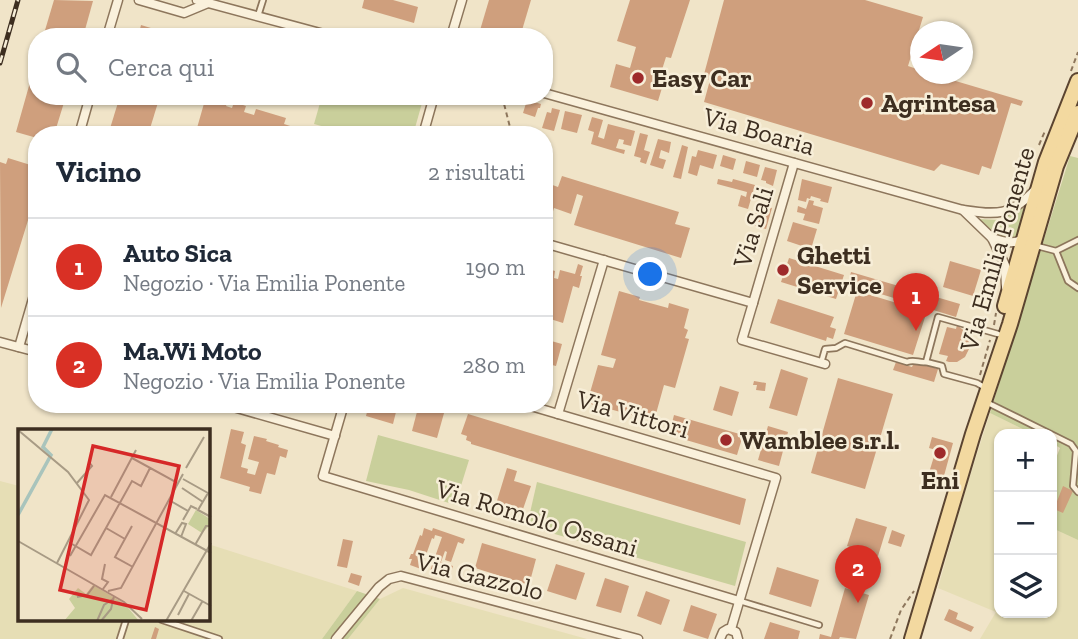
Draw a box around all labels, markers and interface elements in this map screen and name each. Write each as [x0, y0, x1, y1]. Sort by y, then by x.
north arrow [910, 21, 973, 84]
search box [28, 28, 553, 105]
icon: search [52, 48, 90, 86]
text: Cerca qui [108, 51, 214, 83]
place label: Easy Car [652, 62, 752, 94]
marker: Easy Car [630, 70, 646, 86]
place label: Agrintesa [881, 87, 996, 119]
marker: Agrintesa [859, 95, 875, 111]
street label: Via Boaria [699, 100, 819, 162]
street label: Via Emilia Ponente [952, 143, 1042, 356]
text: Vicino [56, 154, 141, 190]
text: 2 risultati [428, 158, 525, 186]
street label: Via Sali [725, 183, 780, 272]
text: Auto Sica [123, 237, 232, 269]
place label: Ghetti Service [797, 239, 882, 301]
text: 1 [74, 253, 84, 281]
text: 190 m [466, 253, 525, 281]
your location [633, 257, 667, 291]
marker: Ghetti Service [775, 262, 791, 278]
text: Negozio · Via Emilia Ponente [123, 269, 405, 297]
pin: 1 [893, 273, 939, 331]
text: Ma.Wi Moto [123, 335, 262, 367]
text: 2 [73, 351, 85, 379]
text: 280 m [462, 351, 525, 379]
text: Negozio · Via Emilia Ponente [123, 367, 405, 395]
street label: Via Vittori [572, 382, 693, 445]
place label: Wamblee s.r.l. [740, 424, 900, 456]
inset map [18, 429, 210, 622]
map controls [994, 429, 1057, 618]
button: + [994, 429, 1057, 492]
marker: Wamblee s.r.l. [718, 432, 734, 448]
marker: Eni [932, 445, 948, 461]
place label: Eni [921, 464, 960, 496]
street label: Via Romolo Ossani [431, 472, 642, 564]
button: − [994, 492, 1057, 555]
street label: Via Gazzolo [412, 544, 547, 607]
pin: 2 [835, 545, 881, 603]
button: layers [994, 555, 1057, 618]

